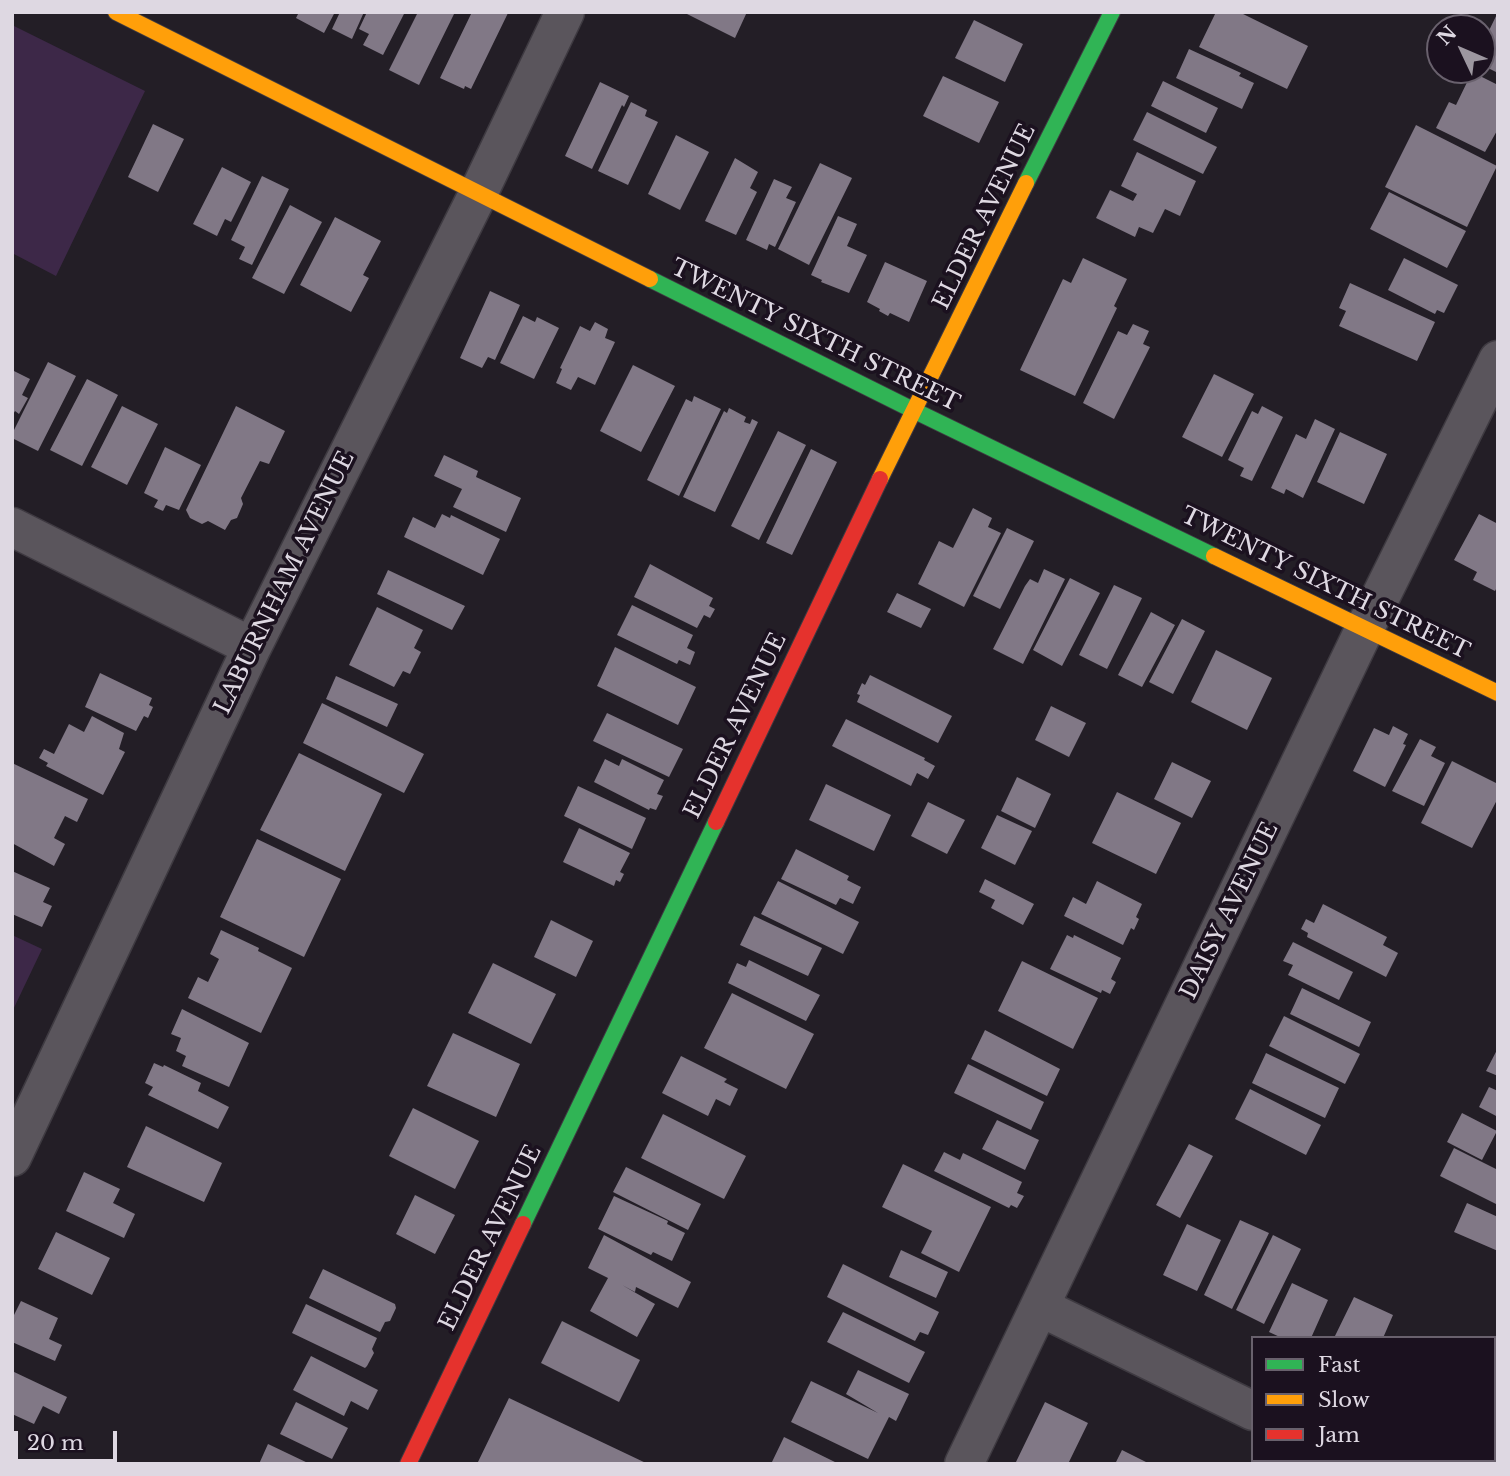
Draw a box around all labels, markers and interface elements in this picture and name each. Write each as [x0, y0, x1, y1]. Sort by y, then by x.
north arrow [1426, 14, 1496, 84]
text: N [1432, 21, 1461, 50]
street label: ELDER AVENUE [928, 120, 1042, 314]
street label: TWENTY SIXTH STREET [666, 254, 964, 418]
street label: LABURNHAM AVENUE [209, 447, 361, 719]
street label: TWENTY SIXTH STREET [1176, 502, 1474, 666]
street label: ELDER AVENUE [679, 629, 793, 823]
street label: DAISY AVENUE [1175, 818, 1285, 1004]
street label: ELDER AVENUE [434, 1141, 548, 1335]
legend [1251, 1336, 1496, 1462]
text: Fast [1318, 1352, 1360, 1378]
text: Slow [1318, 1387, 1370, 1413]
scale bar [18, 1416, 121, 1460]
text: Jam [1318, 1422, 1360, 1448]
text: 20 m [27, 1430, 84, 1456]

